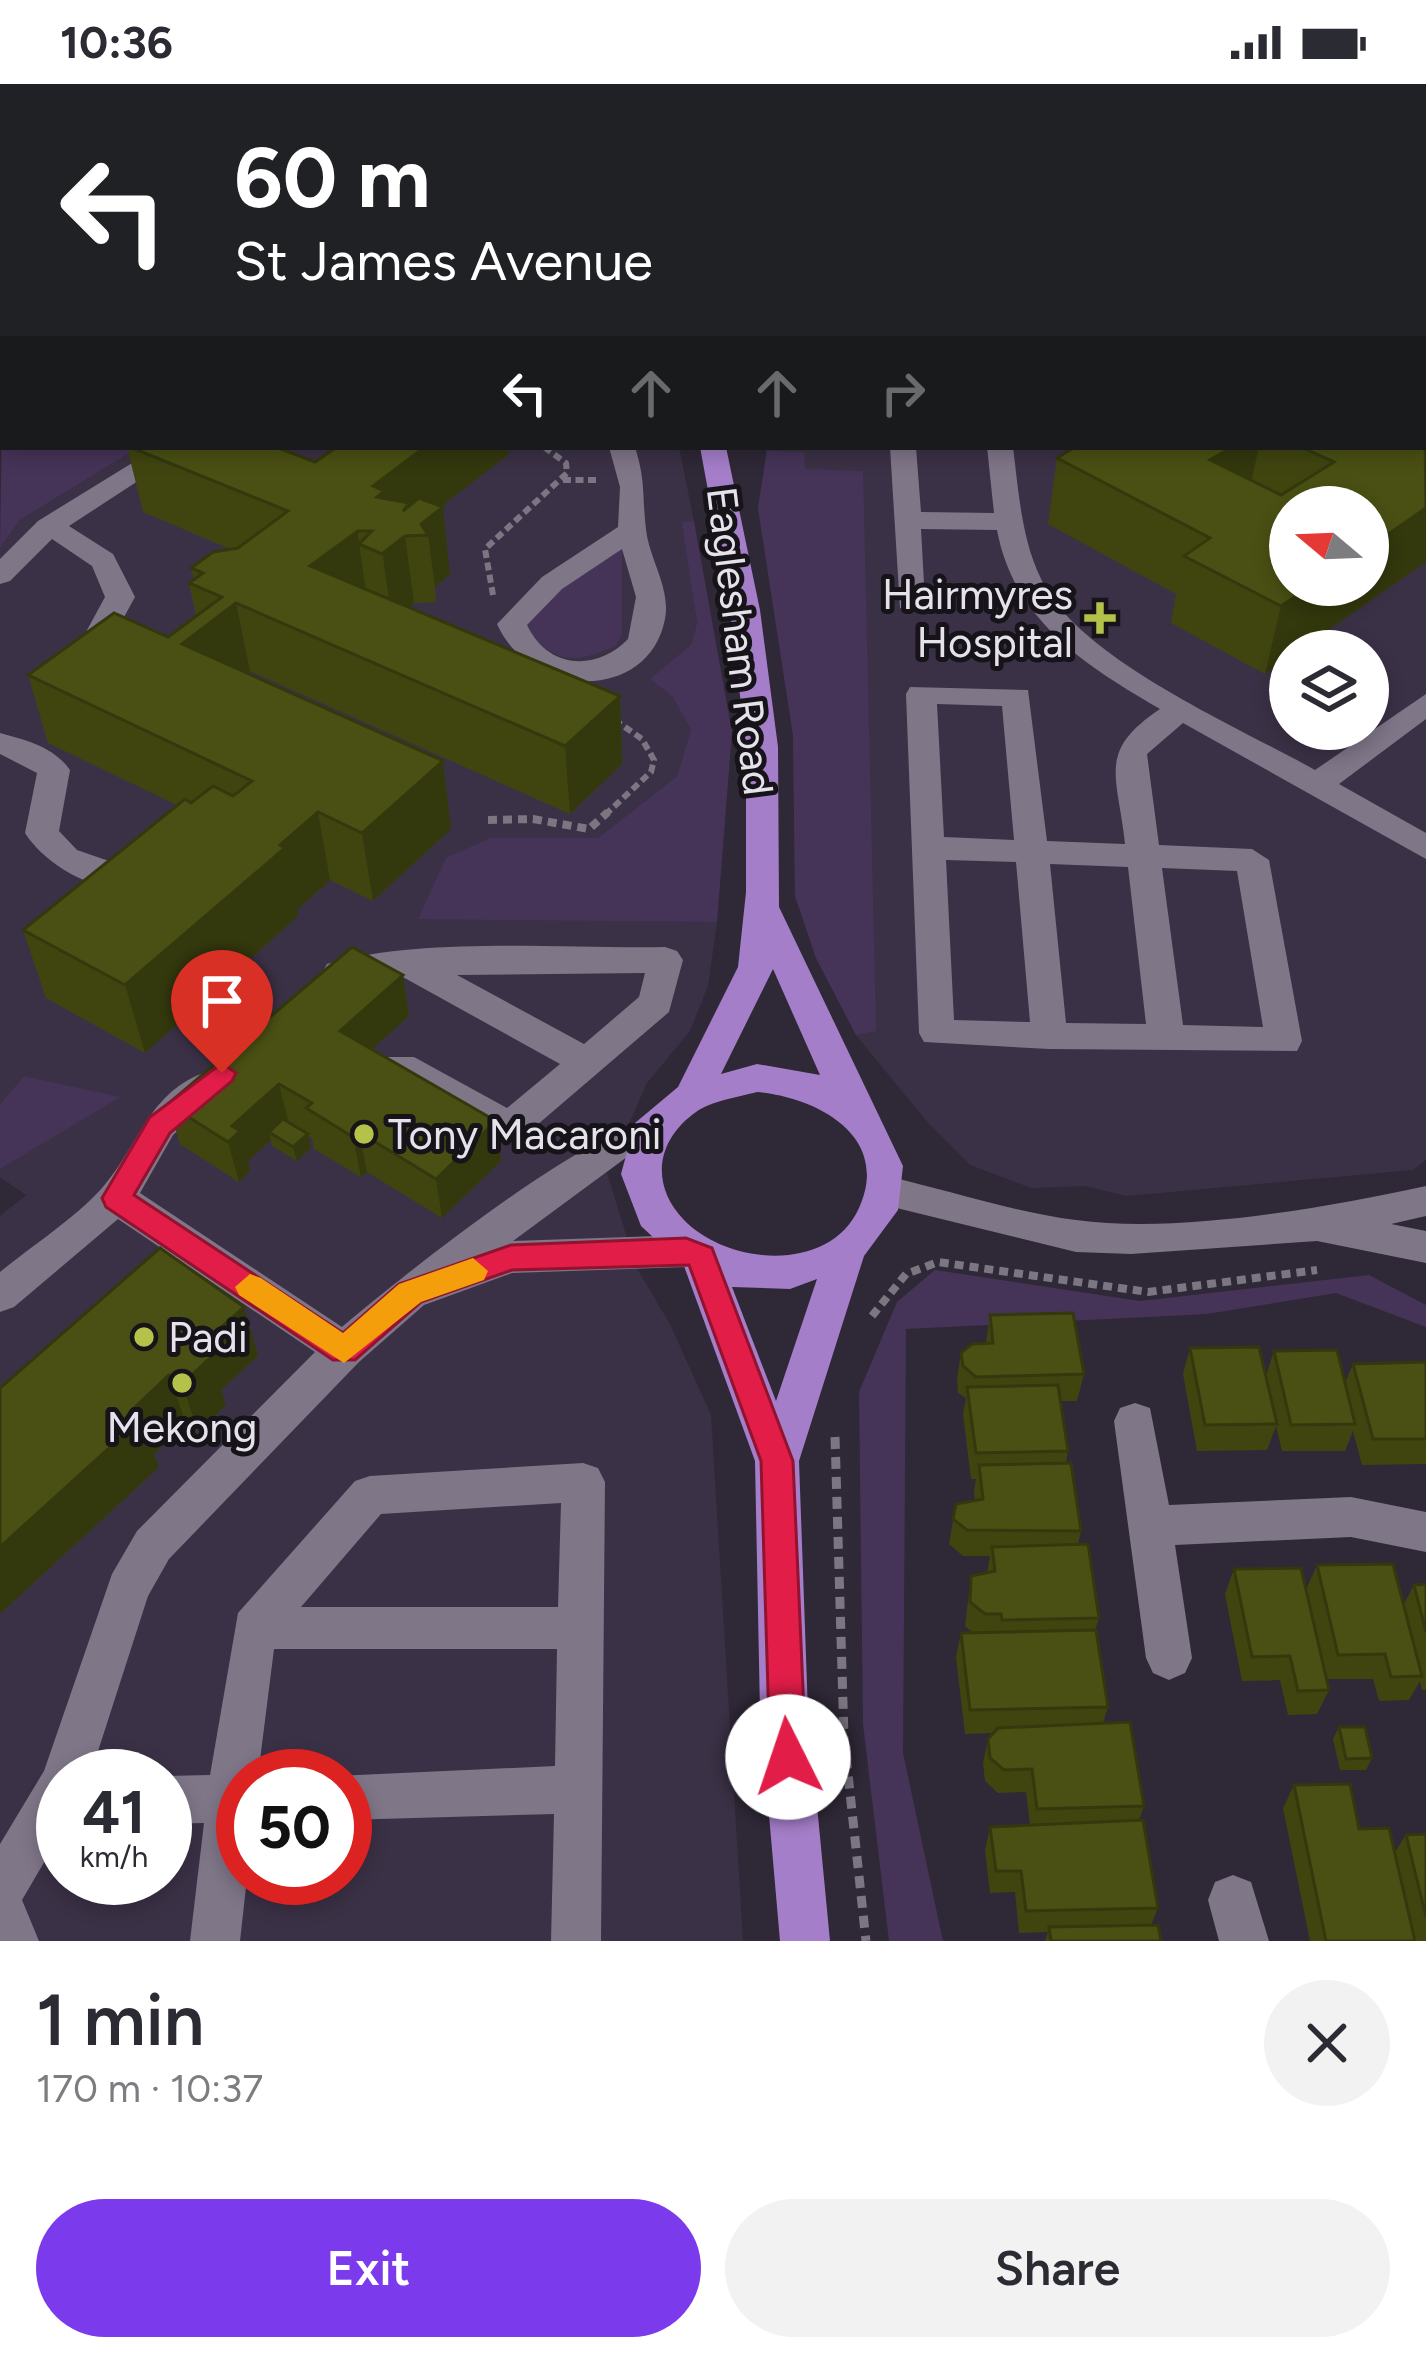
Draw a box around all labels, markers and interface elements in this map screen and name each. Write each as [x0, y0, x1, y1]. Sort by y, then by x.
text: 10:36 [60, 15, 173, 69]
text: 60 m [234, 127, 430, 228]
icon: left [36, 132, 192, 288]
text: St James Avenue [234, 229, 653, 294]
icon: left [492, 360, 558, 426]
icon: ahead [618, 360, 684, 426]
icon: ahead [744, 360, 810, 426]
icon: right [870, 360, 936, 426]
street label: Eaglesham Road [696, 484, 784, 798]
north arrow [1269, 486, 1389, 606]
map controls [1269, 486, 1389, 750]
place label: Hairmyres Hospital [882, 569, 1073, 668]
marker: Hairmyres Hospital [1084, 602, 1116, 634]
button: layers [1269, 630, 1389, 750]
pin [171, 950, 273, 1073]
icon: arrive [189, 968, 255, 1034]
place label: Tony Macaroni [388, 1109, 661, 1160]
marker: Tony Macaroni [351, 1121, 377, 1147]
place label: Padi [168, 1312, 248, 1363]
marker: Padi [131, 1324, 157, 1350]
marker: Mekong [169, 1370, 195, 1396]
place label: Mekong [107, 1402, 257, 1453]
position arrow [725, 1694, 851, 1820]
speed limit sign: 50 [216, 1749, 372, 1905]
text: 41 [82, 1776, 146, 1848]
text: km/h [80, 1838, 148, 1875]
text: 1 min [36, 1977, 204, 2063]
button: close [1264, 1980, 1390, 2106]
text: 170 m · 10:37 [36, 2065, 263, 2112]
button: Exit [36, 2199, 701, 2337]
button: Share [725, 2199, 1390, 2337]

